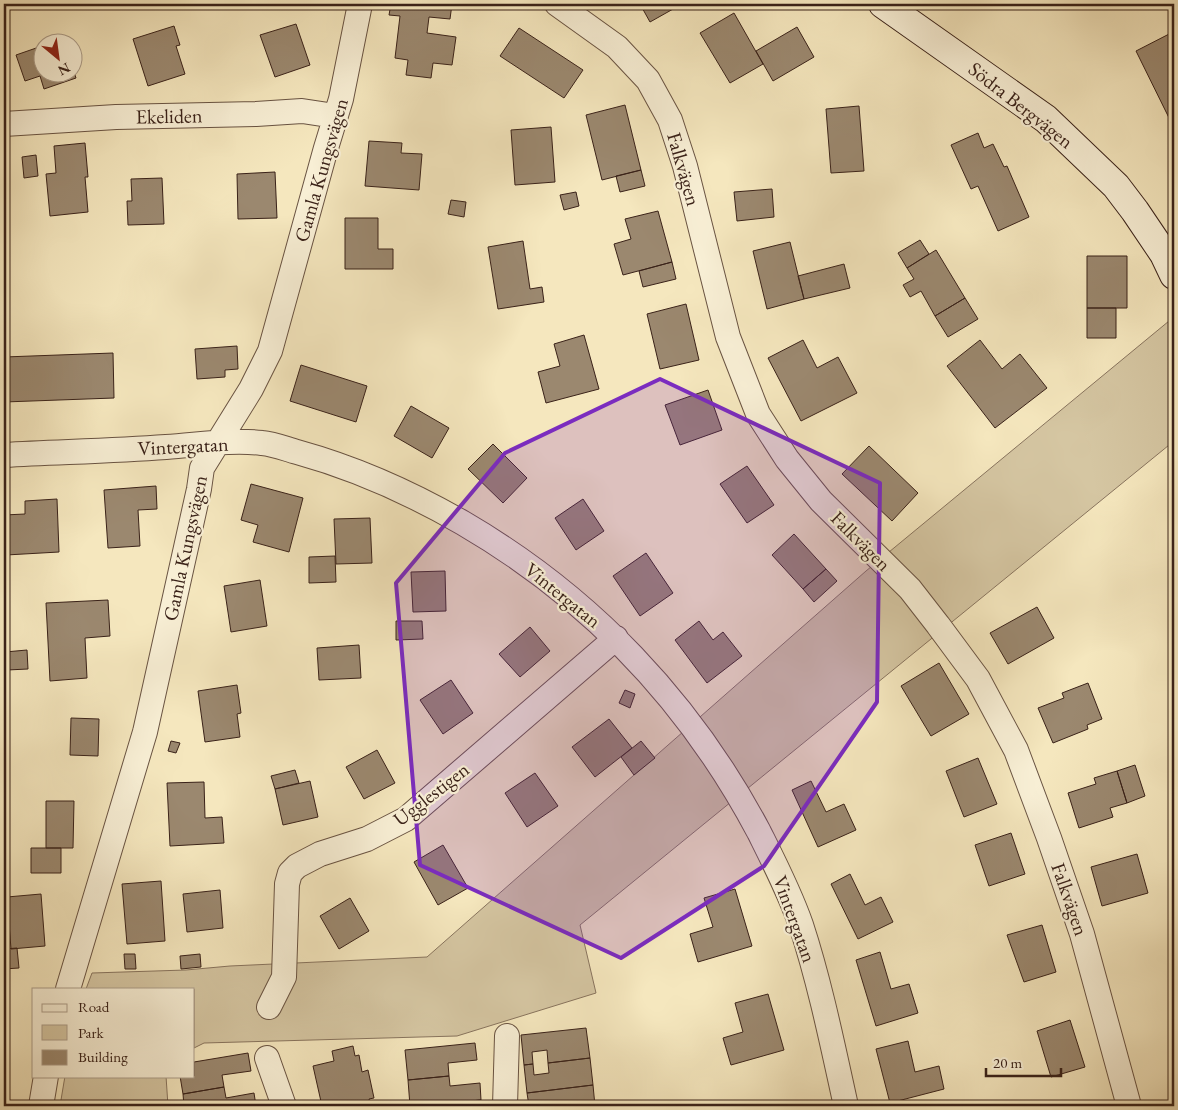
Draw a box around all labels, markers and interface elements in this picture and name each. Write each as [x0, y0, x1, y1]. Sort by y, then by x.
north arrow [32, 32, 82, 82]
street label: Södra Bergvägen [963, 56, 1079, 154]
text: N [54, 59, 74, 80]
street label: Gamla Kungsvägen [288, 95, 354, 245]
street label: Ekeliden [135, 102, 203, 130]
street label: Falkvägen [661, 129, 707, 209]
street label: Vintergatan [137, 431, 229, 461]
street label: Gamla Kungsvägen [157, 472, 213, 623]
street label: Falkvägen [825, 505, 897, 577]
street label: Vintergatan [520, 556, 607, 634]
street label: Ugglestigen [388, 756, 475, 832]
street label: Falkvägen [1045, 859, 1095, 939]
street label: Vintergatan [767, 872, 823, 967]
legend [32, 988, 195, 1078]
text: Road [78, 997, 110, 1016]
text: Park [78, 1023, 105, 1042]
scale bar [986, 1045, 1060, 1077]
text: Building [78, 1047, 128, 1066]
text: 20 m [993, 1053, 1022, 1072]

